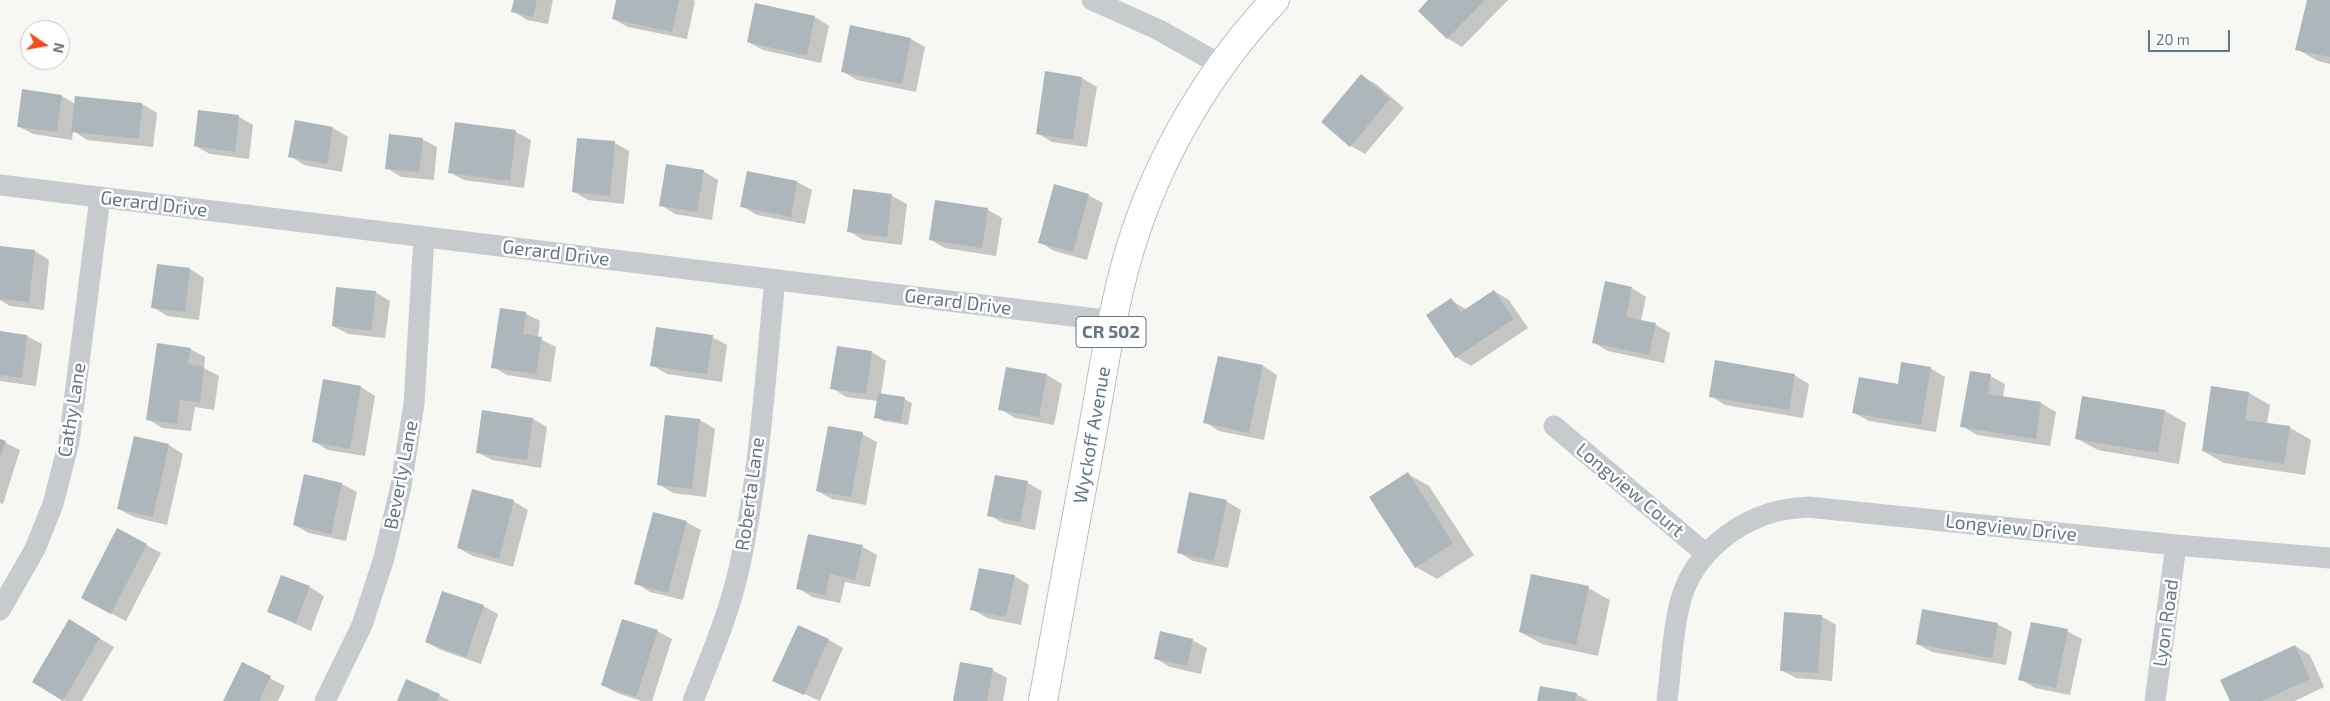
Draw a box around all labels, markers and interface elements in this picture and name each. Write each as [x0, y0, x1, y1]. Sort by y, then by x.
north arrow [20, 20, 70, 70]
scale bar [2150, 20, 2232, 52]
text: 20 m [2156, 30, 2190, 48]
text: N [50, 41, 69, 55]
street label: Gerard Drive [99, 186, 209, 222]
street label: Gerard Drive [501, 235, 611, 271]
street label: Gerard Drive [903, 284, 1013, 320]
road number: CR 502 [1076, 316, 1146, 348]
street label: Cathy Lane [53, 361, 91, 459]
street label: Wyckoff Avenue [1069, 365, 1115, 505]
street label: Beverly Lane [379, 419, 423, 531]
street label: Roberta Lane [731, 436, 769, 552]
street label: Longview Court [1571, 438, 1689, 542]
street label: Longview Drive [1944, 510, 2078, 546]
street label: Lyon Road [2149, 578, 2183, 668]

